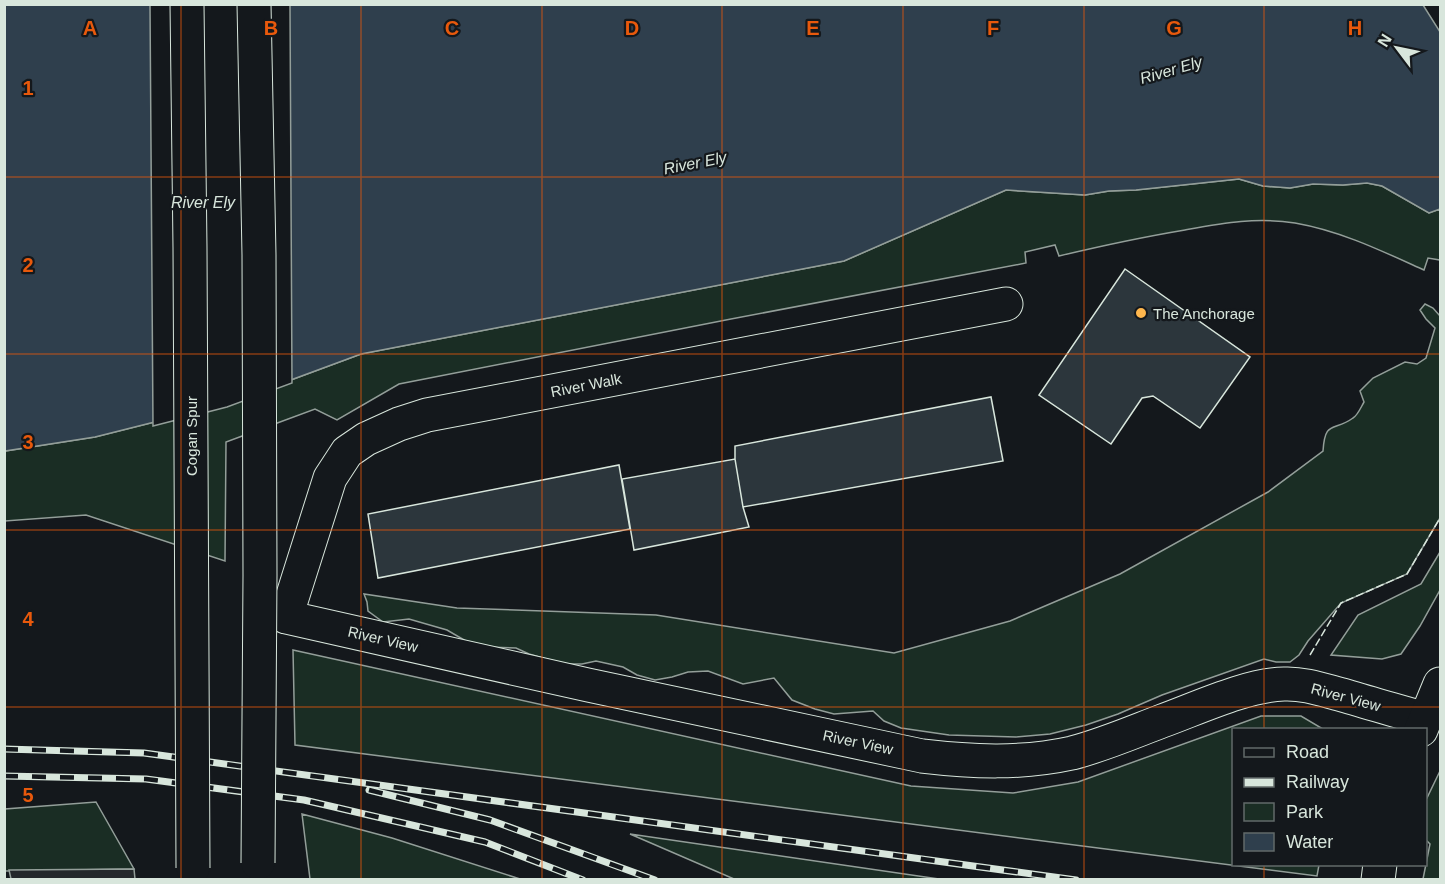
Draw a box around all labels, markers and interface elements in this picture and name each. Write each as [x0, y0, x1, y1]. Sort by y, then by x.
text: A [83, 17, 97, 39]
text: B [264, 17, 278, 39]
text: C [445, 17, 459, 39]
text: D [625, 17, 639, 39]
text: E [806, 17, 820, 39]
text: F [987, 17, 999, 39]
text: G [1166, 17, 1182, 39]
text: H [1348, 17, 1362, 39]
north arrow [1367, 18, 1427, 78]
text: N [1374, 31, 1395, 50]
water label: River Ely [1138, 53, 1205, 87]
text: 1 [22, 77, 34, 99]
water label: River Ely [662, 148, 729, 177]
water label: River Ely [171, 194, 236, 211]
text: 2 [22, 254, 34, 276]
place label: The Anchorage [1153, 305, 1255, 322]
marker: The Anchorage [1134, 306, 1148, 320]
street label: River Walk [549, 370, 623, 400]
street label: Cogan Spur [183, 396, 200, 476]
text: 3 [22, 431, 34, 453]
text: 4 [22, 608, 34, 630]
street label: River View [346, 623, 420, 655]
street label: River View [1309, 680, 1383, 714]
street label: River View [821, 726, 895, 758]
legend [1232, 728, 1427, 866]
text: Road [1286, 742, 1329, 762]
text: Railway [1286, 772, 1349, 792]
text: 5 [22, 784, 34, 806]
text: Park [1286, 802, 1324, 822]
text: Water [1286, 832, 1333, 852]

